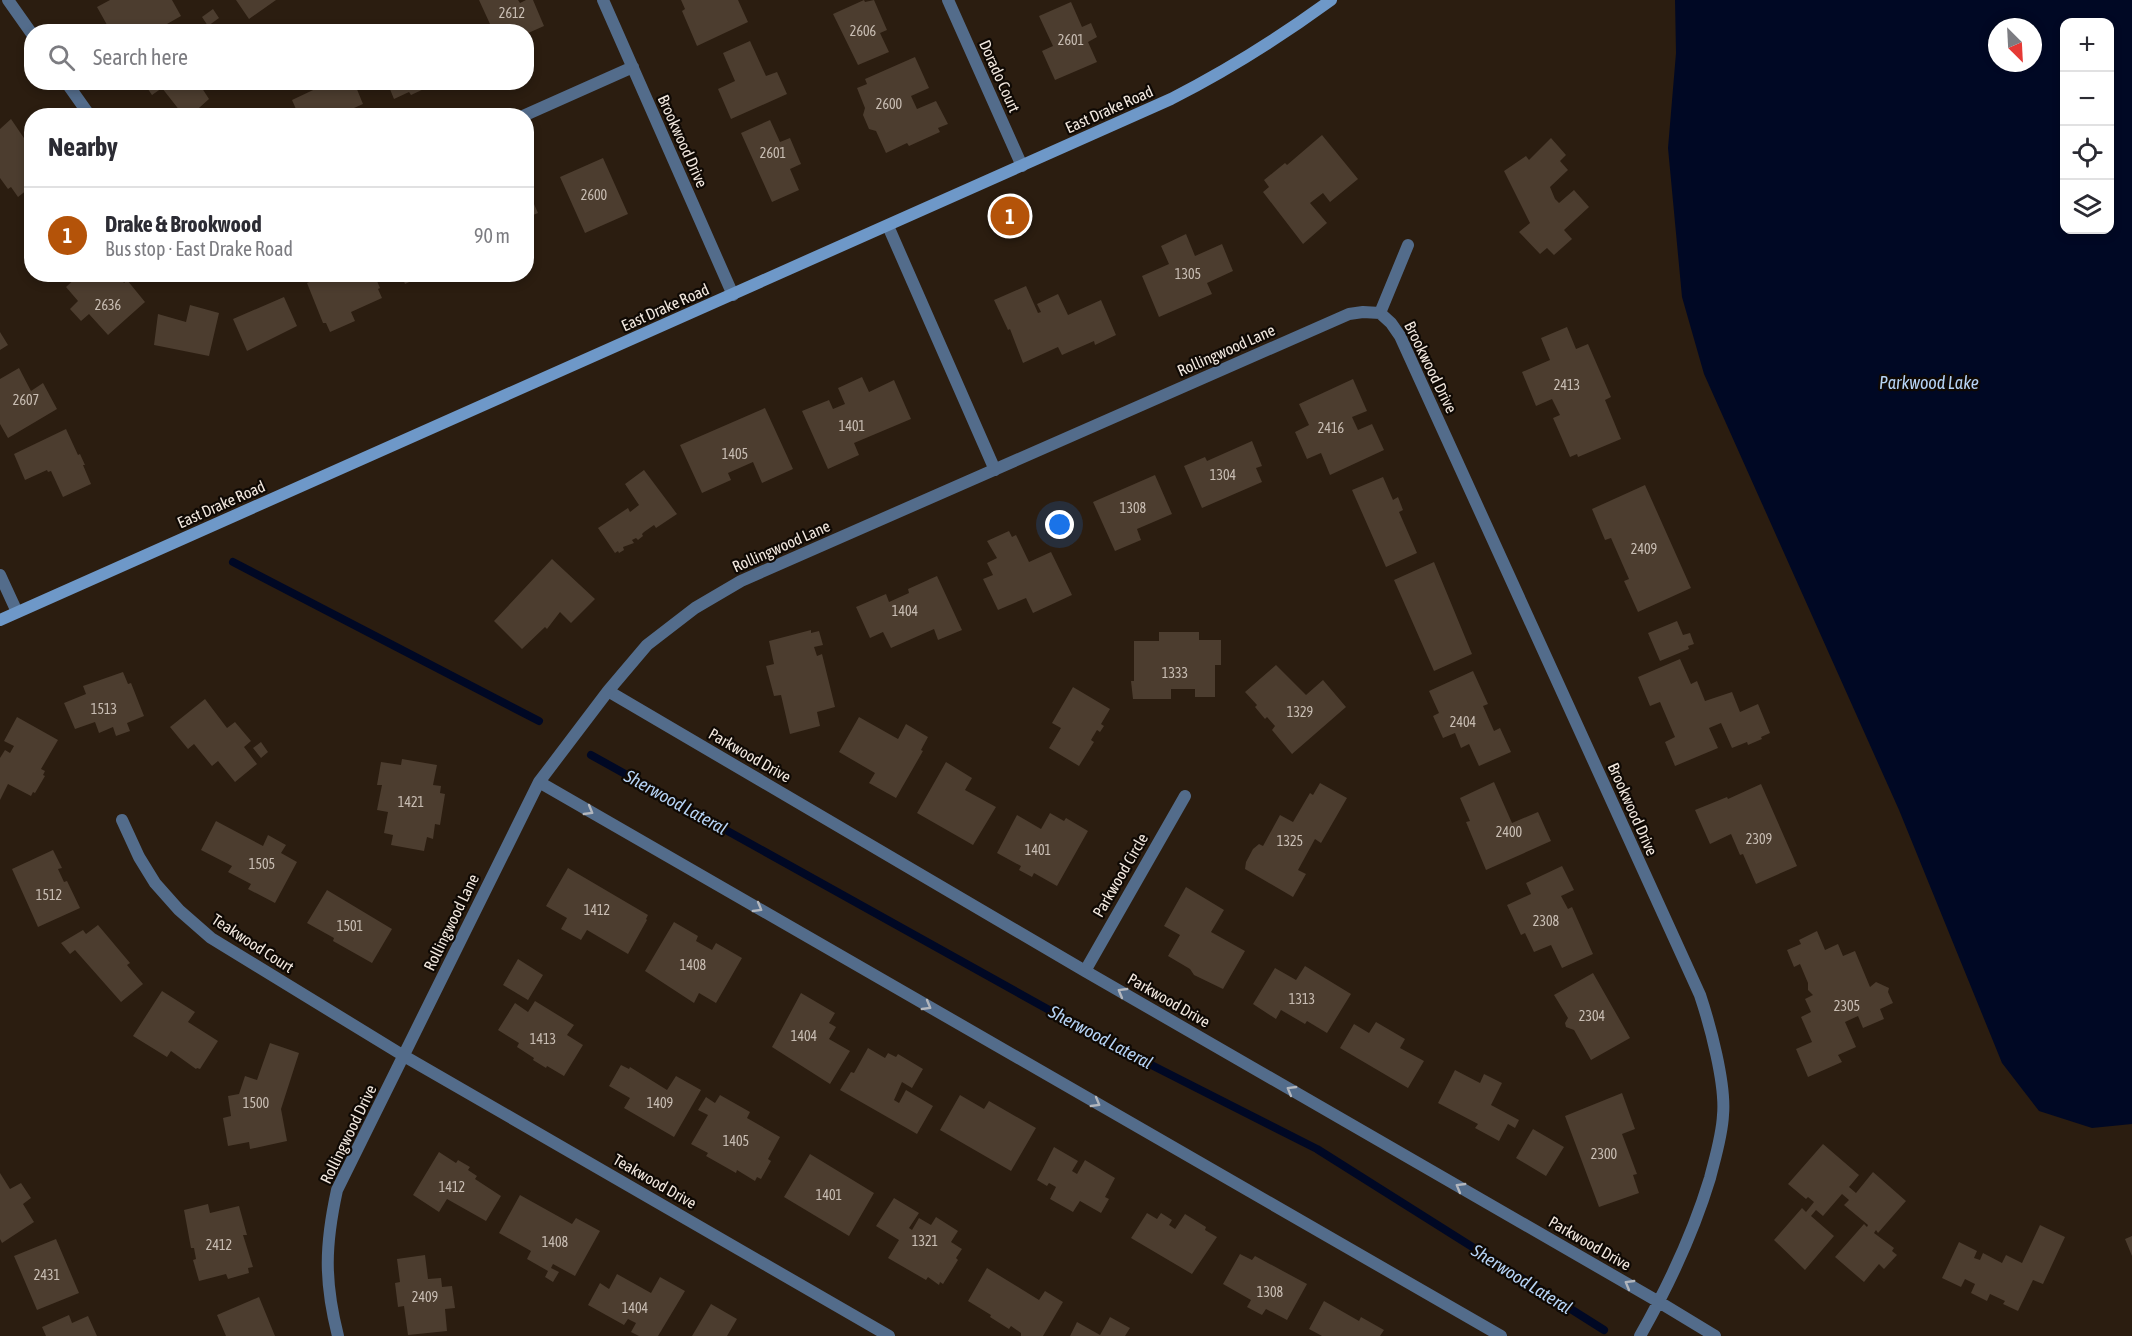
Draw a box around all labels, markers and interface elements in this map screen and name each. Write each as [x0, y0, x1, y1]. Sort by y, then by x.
house number: 2612 [499, 5, 525, 21]
north arrow [1988, 18, 2042, 72]
map controls [2060, 18, 2114, 234]
button: + [2060, 18, 2114, 72]
house number: 2606 [850, 23, 877, 39]
search box [24, 24, 534, 90]
house number: 2601 [1058, 32, 1084, 48]
street label: Dorado Court [976, 37, 1024, 115]
icon: search [45, 41, 78, 74]
text: Search here [93, 44, 188, 70]
button: − [2060, 72, 2114, 126]
street label: East Drake Road [1062, 82, 1156, 136]
street label: Brookwood Drive [655, 92, 711, 190]
house number: 2600 [876, 96, 903, 112]
button: locate [2060, 126, 2114, 180]
text: Nearby [48, 132, 118, 162]
house number: 2601 [760, 145, 786, 161]
button: layers [2060, 180, 2114, 234]
house number: 2600 [581, 187, 608, 203]
pin: 1 [990, 194, 1030, 238]
text: Drake & Brookwood [105, 211, 262, 237]
text: 1 [63, 224, 72, 247]
text: 90 m [474, 224, 510, 247]
text: Bus stop · East Drake Road [105, 237, 293, 260]
house number: 1305 [1175, 266, 1201, 282]
street label: East Drake Road [618, 280, 712, 334]
house number: 2636 [95, 297, 122, 313]
street label: Brookwood Drive [1401, 318, 1461, 416]
street label: Rollingwood Lane [1174, 320, 1278, 381]
water label: Parkwood Lake [1879, 372, 1979, 393]
house number: 2413 [1554, 377, 1580, 393]
house number: 2607 [13, 392, 39, 408]
house number: 1401 [839, 418, 865, 434]
house number: 2416 [1318, 420, 1345, 436]
house number: 1405 [722, 446, 748, 462]
house number: 1304 [1210, 467, 1237, 483]
street label: East Drake Road [174, 477, 268, 531]
house number: 1308 [1120, 500, 1147, 516]
your location [1045, 510, 1074, 539]
street label: Rollingwood Lane [729, 516, 833, 577]
house number: 2409 [1631, 541, 1657, 557]
house number: 1404 [892, 603, 919, 619]
house number: 1333 [1162, 665, 1188, 681]
house number: 1513 [91, 701, 117, 717]
house number: 1329 [1287, 704, 1313, 720]
house number: 2404 [1450, 714, 1477, 730]
street label: Parkwood Drive [706, 724, 794, 786]
street label: Brookwood Drive [1605, 760, 1661, 858]
water label: Sherwood Lateral [620, 765, 731, 839]
house number: 1421 [398, 794, 424, 810]
one-way arrow [583, 804, 593, 815]
house number: 2400 [1496, 824, 1523, 840]
street label: Parkwood Circle [1089, 830, 1151, 920]
house number: 2309 [1746, 831, 1772, 847]
house number: 1325 [1277, 833, 1303, 849]
house number: 1401 [1025, 842, 1051, 858]
house number: 1505 [249, 856, 275, 872]
street label: Rollingwood Lane [420, 871, 483, 974]
house number: 1512 [36, 887, 62, 903]
one-way arrow [752, 901, 762, 913]
house number: 1412 [584, 902, 610, 918]
street label: Teakwood Court [209, 910, 297, 976]
house number: 2308 [1533, 913, 1560, 929]
house number: 1501 [337, 918, 363, 934]
house number: 1408 [680, 957, 707, 973]
street label: Parkwood Drive [1125, 969, 1213, 1031]
one-way arrow [1118, 988, 1128, 1000]
house number: 1313 [1289, 991, 1315, 1007]
one-way arrow [921, 998, 931, 1010]
house number: 2305 [1834, 998, 1860, 1014]
water label: Sherwood Lateral [1045, 1000, 1157, 1073]
house number: 2304 [1579, 1008, 1606, 1024]
house number: 1404 [791, 1028, 818, 1044]
house number: 1413 [530, 1031, 556, 1047]
street label: Rollingwood Drive [316, 1082, 381, 1187]
one-way arrow [1287, 1085, 1297, 1097]
house number: 1500 [243, 1095, 270, 1111]
house number: 1409 [647, 1095, 673, 1111]
one-way arrow [1090, 1096, 1100, 1107]
house number: 1405 [723, 1133, 749, 1149]
house number: 2300 [1591, 1146, 1618, 1162]
street label: Teakwood Drive [610, 1150, 700, 1212]
house number: 1412 [439, 1179, 465, 1195]
one-way arrow [1456, 1183, 1466, 1194]
house number: 1401 [816, 1187, 842, 1203]
street label: Parkwood Drive [1546, 1212, 1634, 1274]
house number: 1321 [912, 1233, 938, 1249]
house number: 1408 [542, 1234, 569, 1250]
house number: 2412 [206, 1237, 232, 1253]
water label: Sherwood Lateral [1467, 1239, 1576, 1318]
house number: 2431 [34, 1267, 60, 1283]
one-way arrow [1625, 1280, 1635, 1291]
house number: 1308 [1257, 1284, 1284, 1300]
house number: 2409 [412, 1289, 438, 1305]
house number: 1404 [622, 1300, 649, 1316]

